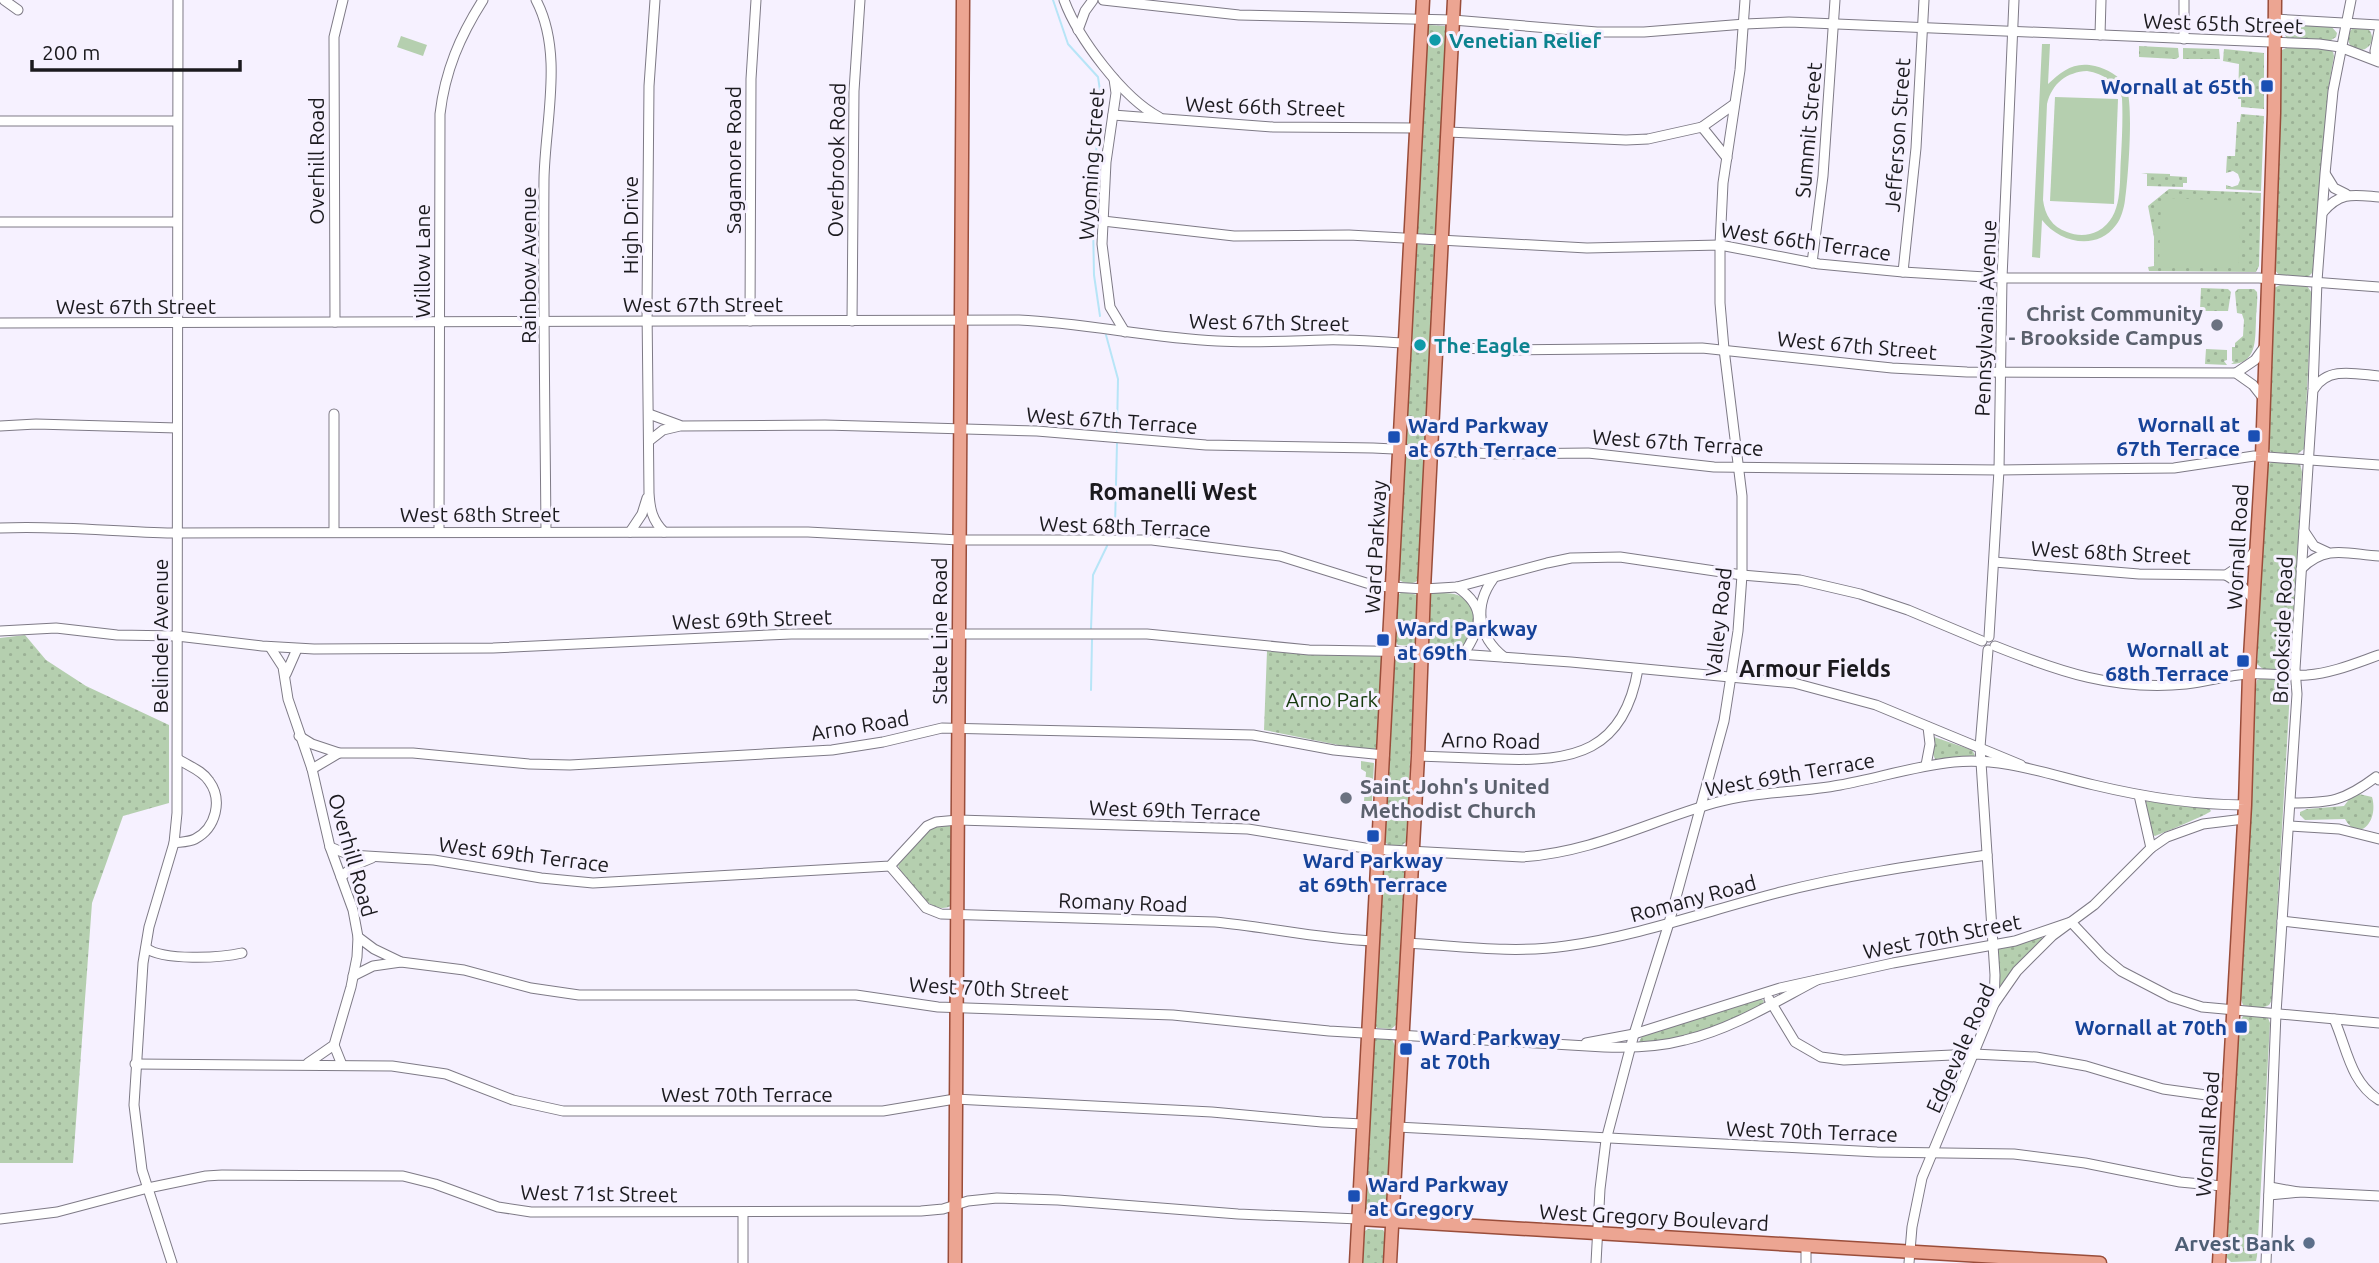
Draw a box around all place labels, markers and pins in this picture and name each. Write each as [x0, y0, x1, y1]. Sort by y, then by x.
place label: Venetian Relief [1449, 28, 1601, 52]
marker: Venetian Relief [1427, 32, 1443, 48]
place label: Wornall at 65th [2101, 74, 2253, 98]
marker: Wornall at 65th [2259, 78, 2275, 94]
place label: Christ Community - Brookside Campus [2008, 301, 2203, 349]
marker: Christ Community - Brookside Campus [2209, 317, 2225, 333]
place label: The Eagle [1434, 333, 1531, 357]
marker: The Eagle [1412, 337, 1428, 353]
place label: Wornall at 67th Terrace [2116, 412, 2240, 460]
place label: Ward Parkway at 67th Terrace [1408, 413, 1557, 461]
marker: Wornall at 67th Terrace [2246, 428, 2262, 444]
marker: Ward Parkway at 67th Terrace [1386, 429, 1402, 445]
place label: Ward Parkway at 69th [1397, 616, 1537, 664]
marker: Ward Parkway at 69th [1375, 632, 1391, 648]
place label: Wornall at 68th Terrace [2105, 637, 2229, 685]
marker: Wornall at 68th Terrace [2235, 653, 2251, 669]
place label: Saint John's United Methodist Church [1360, 774, 1550, 822]
marker: Saint John's United Methodist Church [1338, 790, 1354, 806]
marker: Ward Parkway at 69th Terrace [1365, 828, 1381, 844]
place label: Ward Parkway at 69th Terrace [1298, 848, 1448, 896]
place label: Wornall at 70th [2075, 1015, 2227, 1039]
marker: Wornall at 70th [2233, 1019, 2249, 1035]
place label: Ward Parkway at 70th [1420, 1025, 1560, 1073]
marker: Ward Parkway at 70th [1398, 1041, 1414, 1057]
place label: Ward Parkway at Gregory [1368, 1172, 1508, 1220]
marker: Ward Parkway at Gregory [1346, 1188, 1362, 1204]
place label: Arvest Bank [2175, 1231, 2295, 1255]
marker: Arvest Bank [2301, 1235, 2317, 1251]

